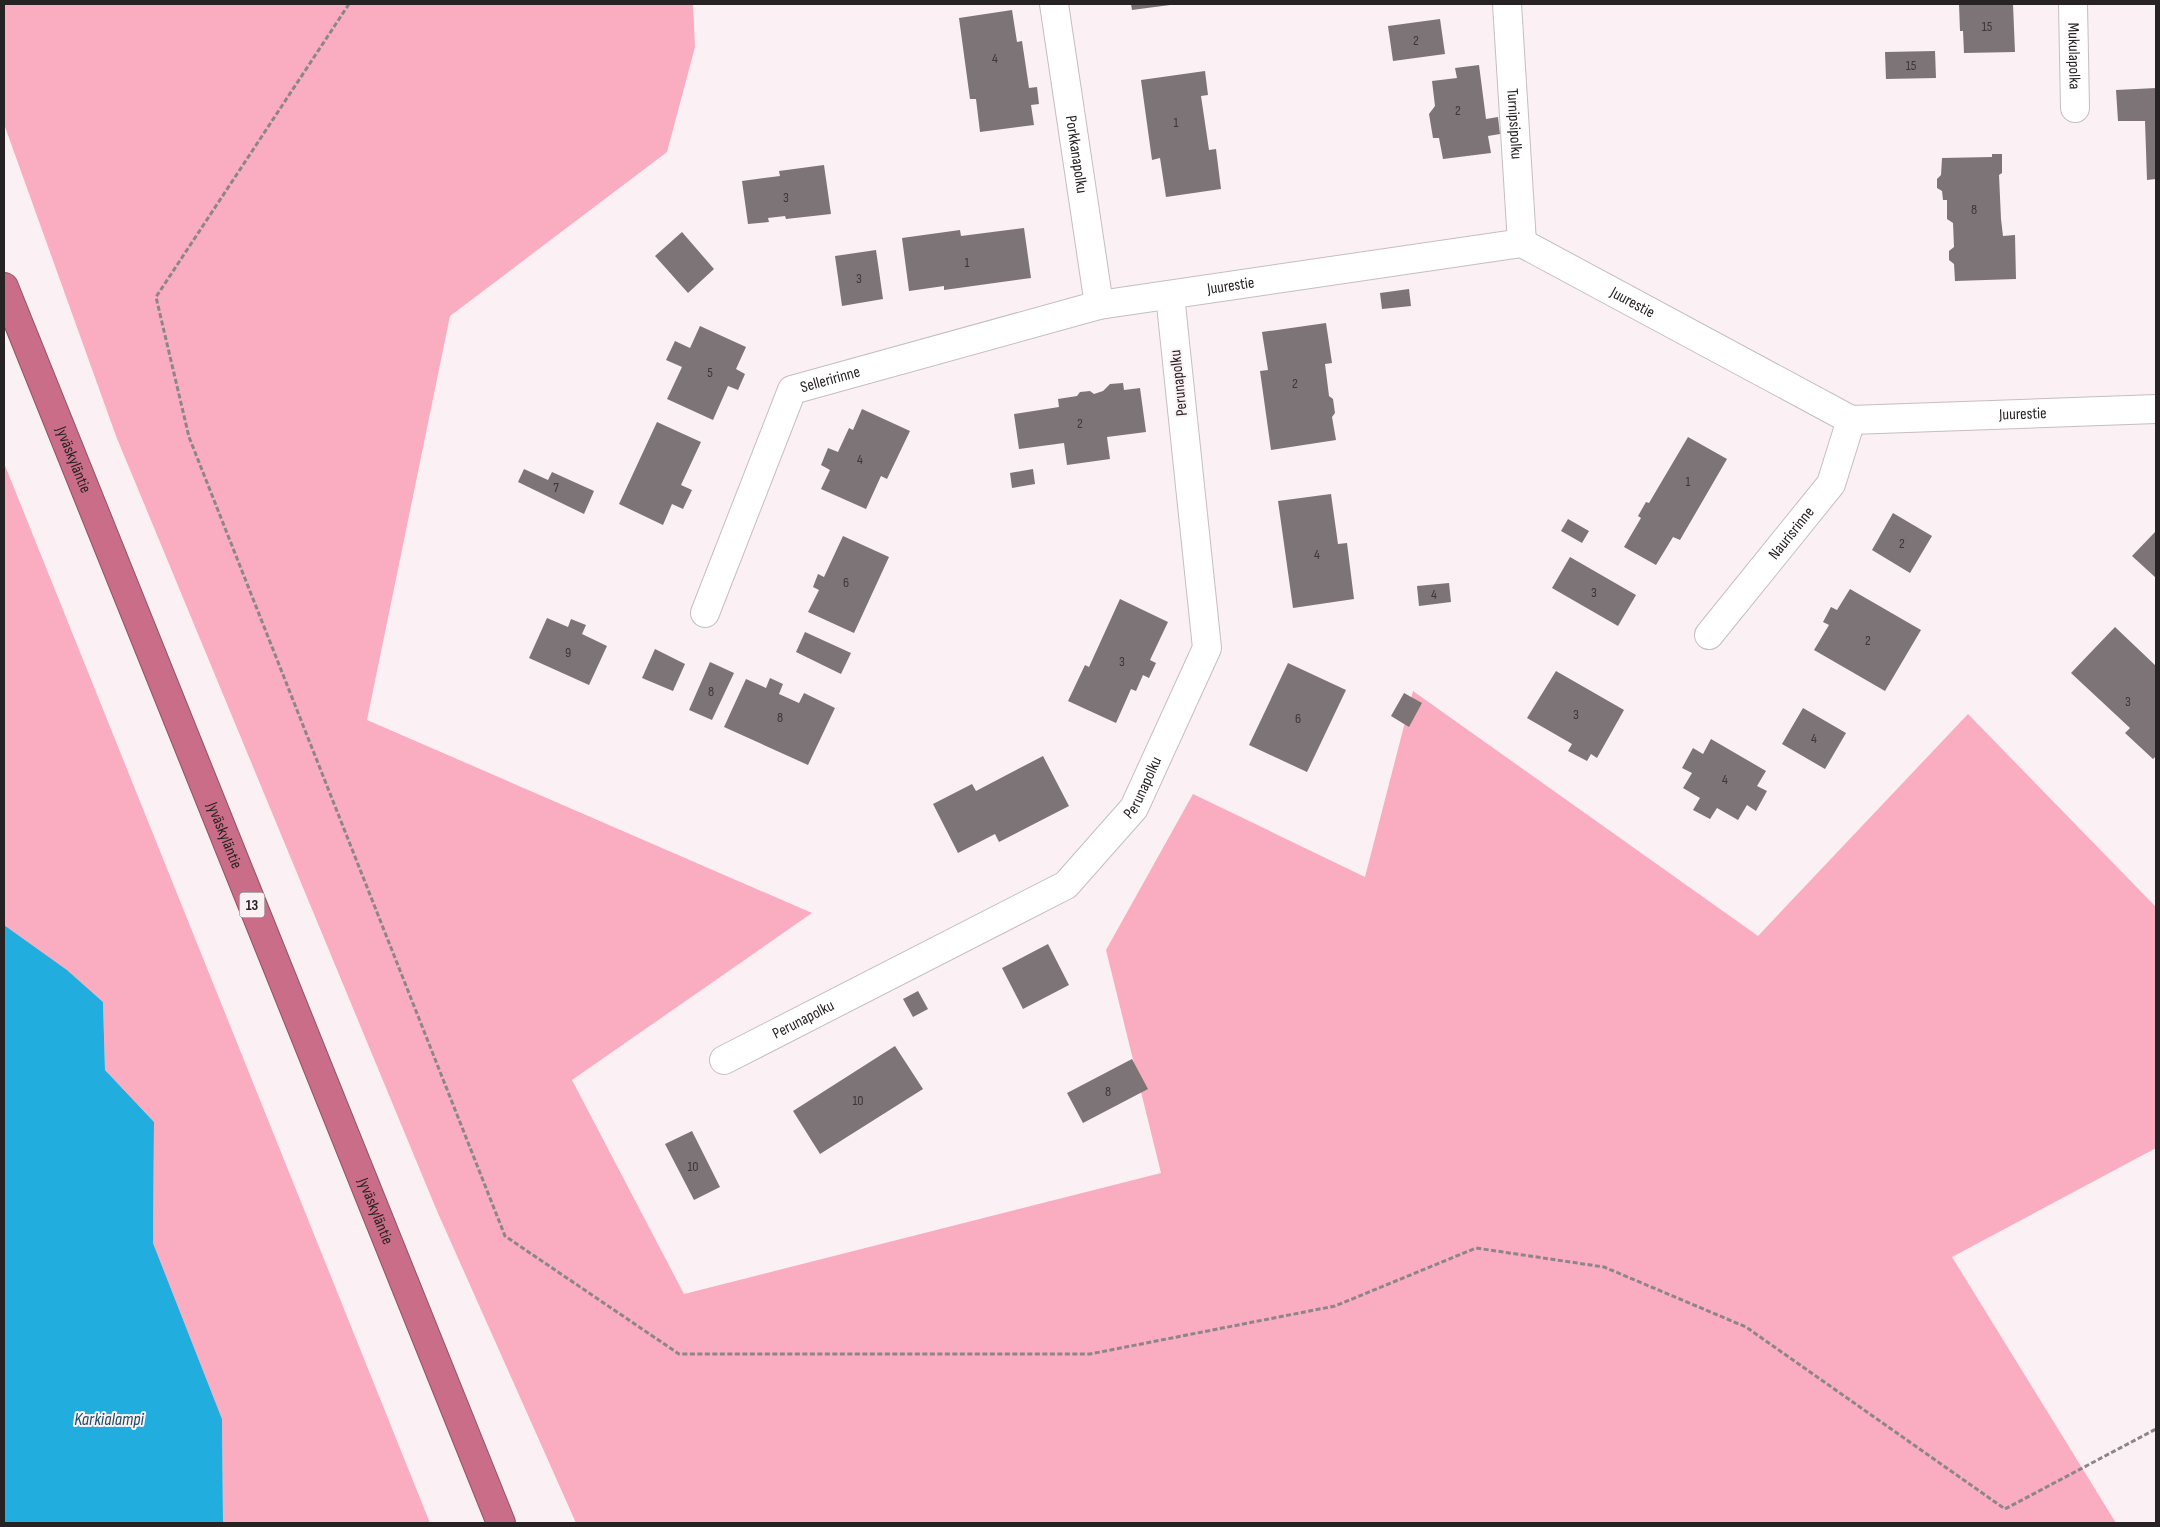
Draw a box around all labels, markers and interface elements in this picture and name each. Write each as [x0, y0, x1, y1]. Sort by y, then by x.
house number: 15 [1982, 18, 1993, 35]
street label: Mukulapolka [2064, 22, 2084, 90]
house number: 2 [1413, 32, 1419, 49]
house number: 4 [992, 50, 998, 67]
house number: 15 [1906, 57, 1917, 74]
street label: Turnipsipolku [1503, 88, 1526, 160]
house number: 2 [1455, 102, 1461, 119]
street label: Porkkanapolku [1061, 114, 1092, 195]
house number: 1 [1174, 114, 1179, 131]
house number: 3 [783, 189, 789, 206]
house number: 8 [1971, 201, 1977, 218]
house number: 1 [965, 254, 970, 271]
house number: 3 [856, 270, 862, 287]
street label: Juurestie [1205, 273, 1256, 299]
street label: Juurestie [1606, 282, 1658, 322]
street label: Perunapolku [1166, 349, 1192, 417]
street label: Selleririnne [798, 362, 862, 397]
house number: 5 [707, 364, 713, 381]
house number: 2 [1292, 375, 1298, 392]
street label: Juurestie [1998, 403, 2047, 424]
house number: 2 [1077, 415, 1083, 432]
street label: Jyväskyläntie [51, 423, 95, 496]
house number: 4 [857, 451, 863, 468]
house number: 1 [1686, 473, 1691, 490]
house number: 7 [553, 479, 559, 496]
street label: Naurisrinne [1764, 503, 1818, 563]
house number: 2 [1899, 535, 1905, 552]
house number: 4 [1314, 546, 1320, 563]
house number: 6 [843, 574, 849, 591]
house number: 3 [1591, 584, 1597, 601]
house number: 4 [1431, 586, 1437, 603]
house number: 2 [1865, 632, 1871, 649]
house number: 9 [565, 644, 571, 661]
house number: 3 [1119, 653, 1125, 670]
house number: 8 [708, 683, 714, 700]
house number: 3 [2125, 693, 2131, 710]
house number: 3 [1573, 706, 1579, 723]
house number: 8 [777, 709, 783, 726]
house number: 6 [1295, 710, 1301, 727]
house number: 4 [1811, 730, 1817, 747]
street label: Perunapolku [1119, 754, 1166, 823]
house number: 4 [1722, 771, 1728, 788]
street label: Jyväskyläntie [202, 798, 246, 871]
road number: 13 [240, 892, 264, 918]
street label: Perunapolku [769, 996, 837, 1043]
house number: 8 [1105, 1083, 1111, 1100]
house number: 10 [852, 1092, 864, 1109]
house number: 10 [687, 1158, 699, 1175]
street label: Jyväskyläntie [353, 1174, 397, 1247]
water label: Karkialampi [74, 1409, 145, 1430]

